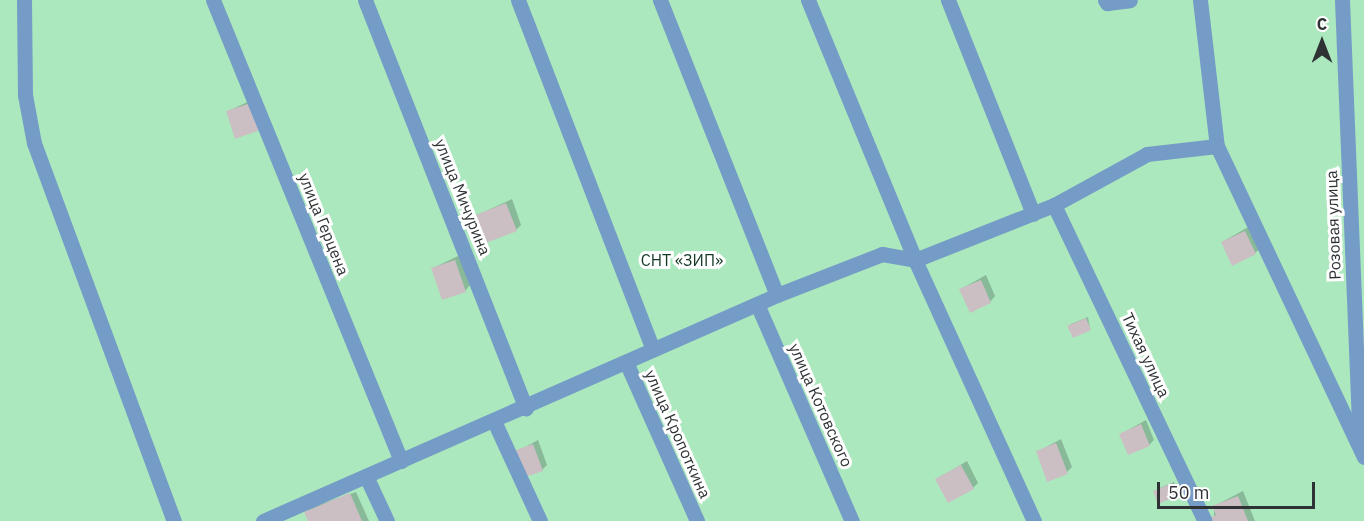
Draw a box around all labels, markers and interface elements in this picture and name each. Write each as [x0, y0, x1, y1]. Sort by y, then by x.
north arrow [1292, 12, 1352, 72]
text: С [1317, 14, 1327, 34]
street label: улица Мичурина [431, 136, 495, 258]
street label: улица Герцена [295, 170, 353, 278]
street label: Розовая улица [1321, 170, 1345, 280]
park label: СНТ «ЗИП» [641, 250, 723, 270]
street label: Тихая улица [1118, 310, 1174, 400]
street label: улица Котовского [785, 340, 857, 470]
street label: улица Кропоткина [641, 367, 715, 501]
scale bar [1160, 470, 1318, 508]
text: 50 m [1168, 481, 1210, 504]

